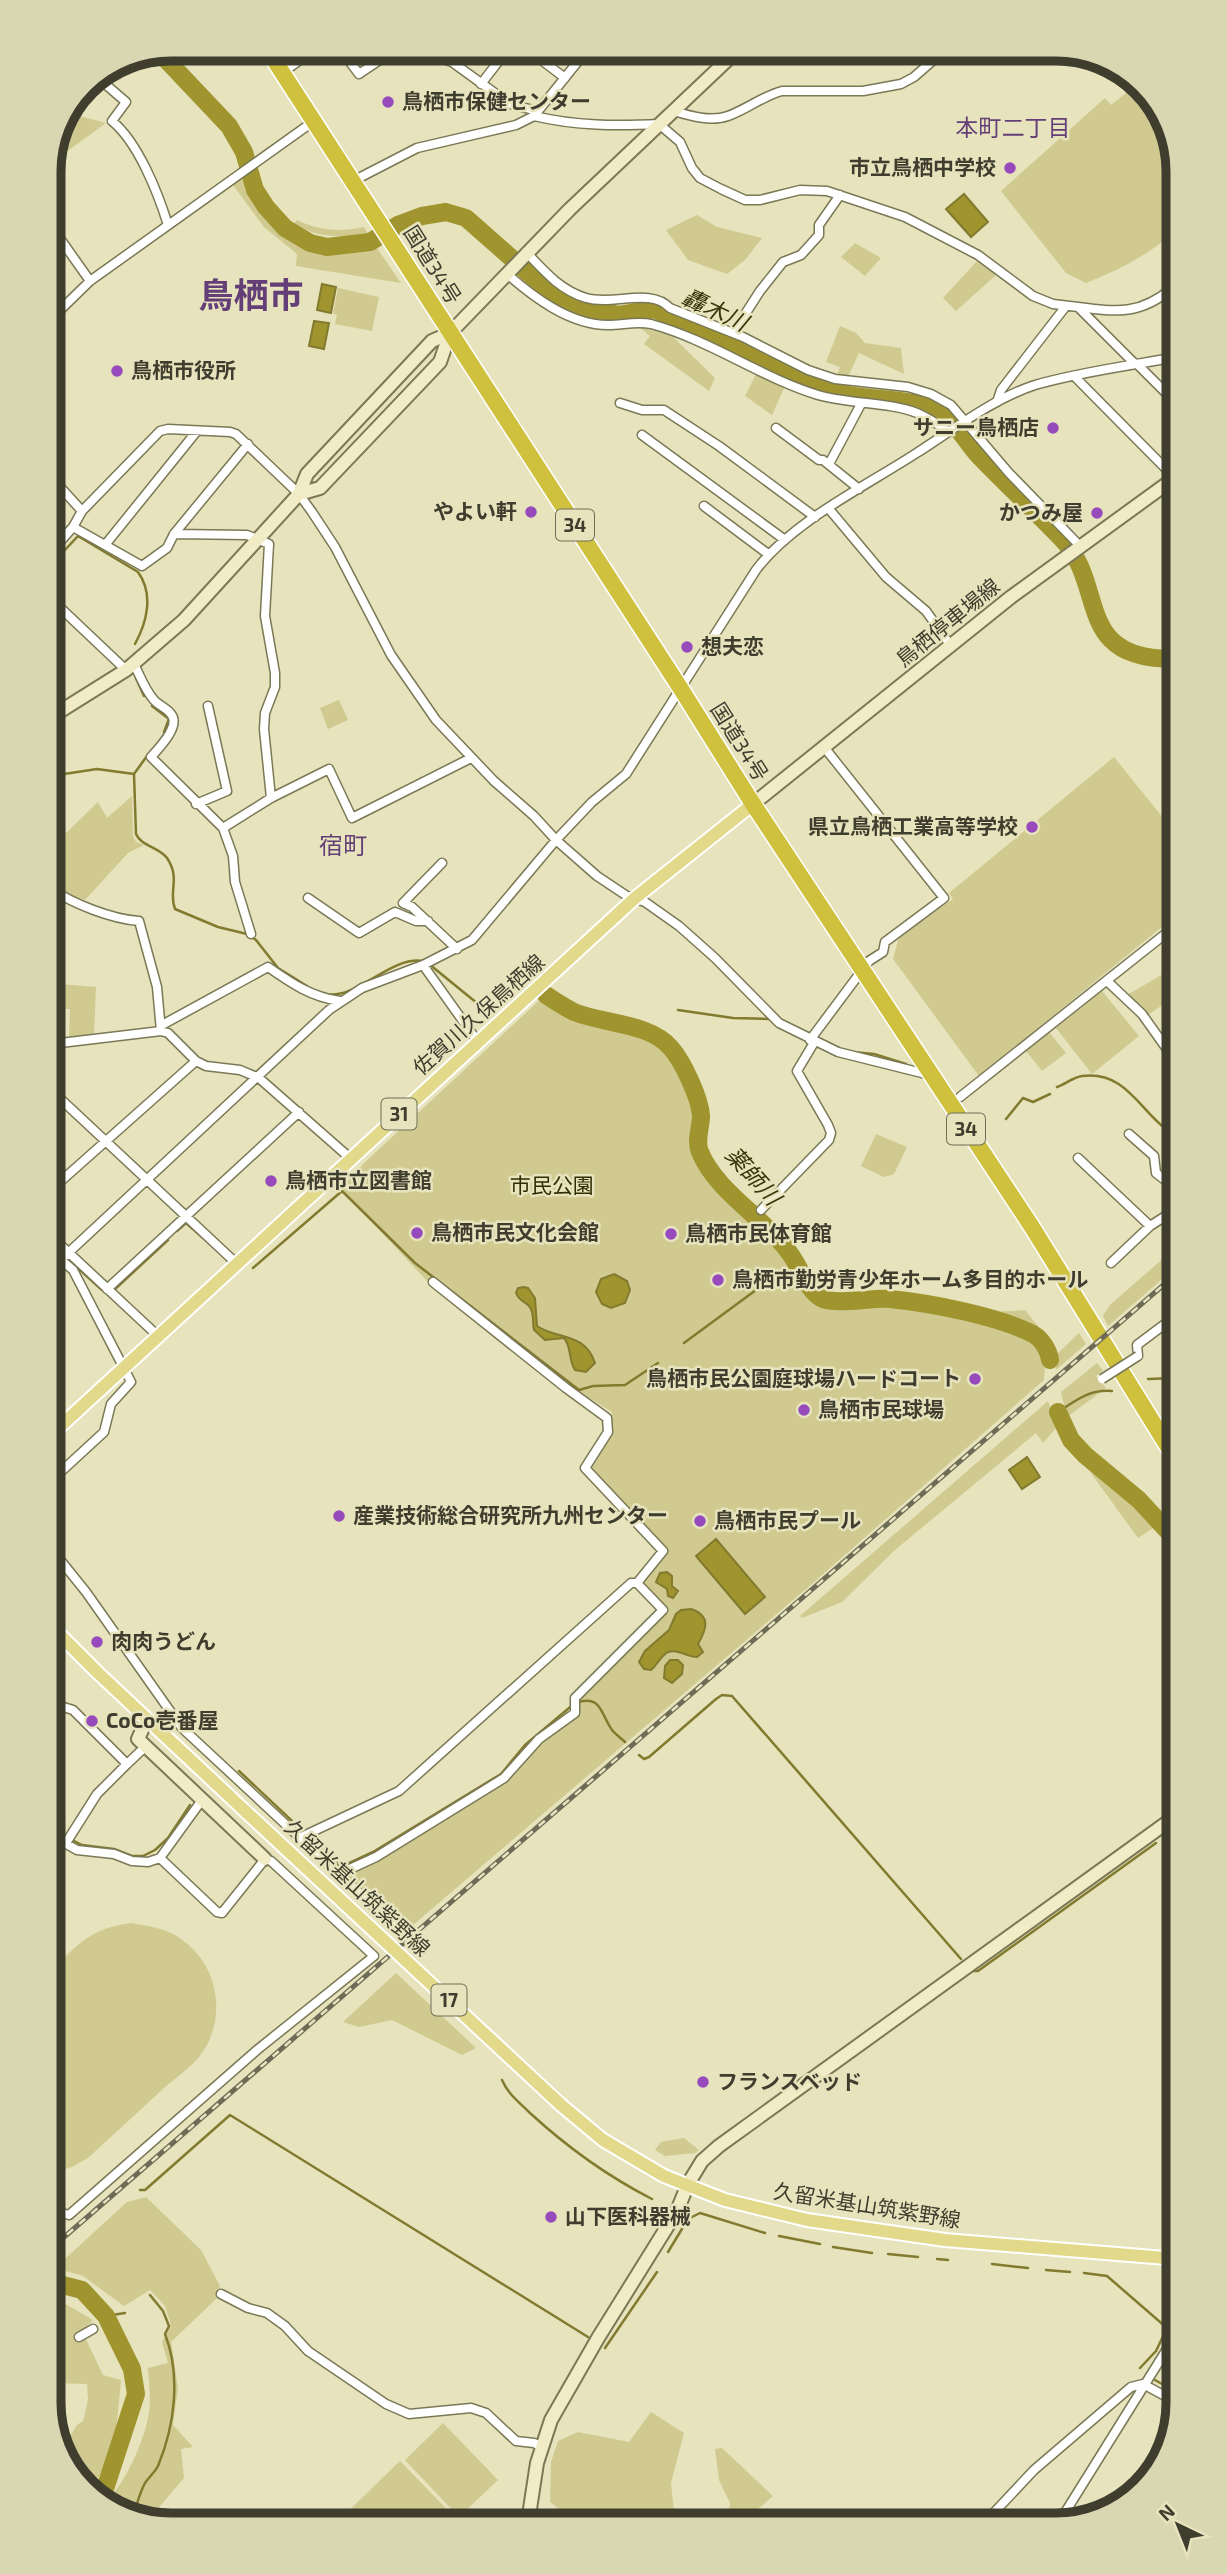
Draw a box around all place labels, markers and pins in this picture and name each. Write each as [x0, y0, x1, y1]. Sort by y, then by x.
place label: 鳥栖市保健センター [402, 88, 591, 113]
marker: 鳥栖市保健センター [380, 94, 396, 110]
place label: 市立鳥栖中学校 [849, 154, 996, 179]
marker: 市立鳥栖中学校 [1002, 160, 1018, 176]
place label: 鳥栖市役所 [131, 357, 236, 382]
marker: 鳥栖市役所 [109, 363, 125, 379]
place label: サニー鳥栖店 [913, 414, 1039, 439]
marker: サニー鳥栖店 [1045, 420, 1061, 436]
place label: やよい軒 [433, 498, 517, 523]
place label: かつみ屋 [999, 499, 1083, 524]
marker: やよい軒 [523, 504, 539, 520]
marker: かつみ屋 [1089, 505, 1105, 521]
place label: 想夫恋 [701, 633, 764, 658]
marker: 想夫恋 [679, 639, 695, 655]
place label: 県立鳥栖工業高等学校 [808, 813, 1018, 838]
marker: 県立鳥栖工業高等学校 [1024, 819, 1040, 835]
place label: 鳥栖市立図書館 [285, 1167, 432, 1192]
marker: 鳥栖市立図書館 [263, 1173, 279, 1189]
place label: 鳥栖市民文化会館 [431, 1219, 599, 1244]
place label: 鳥栖市民体育館 [685, 1220, 832, 1245]
marker: 鳥栖市民文化会館 [409, 1225, 425, 1241]
marker: 鳥栖市民体育館 [663, 1226, 679, 1242]
place label: 鳥栖市勤労青少年ホーム多目的ホール [732, 1266, 1088, 1291]
marker: 鳥栖市勤労青少年ホーム多目的ホール [710, 1272, 726, 1288]
place label: 鳥栖市民公園庭球場ハードコート [646, 1365, 961, 1390]
marker: 鳥栖市民公園庭球場ハードコート [967, 1371, 983, 1387]
place label: 鳥栖市民球場 [818, 1396, 944, 1421]
marker: 鳥栖市民球場 [796, 1402, 812, 1418]
place label: 産業技術総合研究所九州センター [353, 1502, 668, 1527]
place label: 鳥栖市民プール [714, 1507, 861, 1532]
marker: 産業技術総合研究所九州センター [331, 1508, 347, 1524]
marker: 鳥栖市民プール [692, 1513, 708, 1529]
place label: 肉肉うどん [111, 1628, 216, 1653]
marker: 肉肉うどん [89, 1634, 105, 1650]
place label: CoCo壱番屋 [106, 1707, 218, 1732]
marker: CoCo壱番屋 [84, 1713, 100, 1729]
place label: フランスベッド [717, 2068, 862, 2093]
marker: フランスベッド [695, 2074, 711, 2090]
place label: 山下医科器械 [565, 2203, 691, 2228]
marker: 山下医科器械 [543, 2209, 559, 2225]

